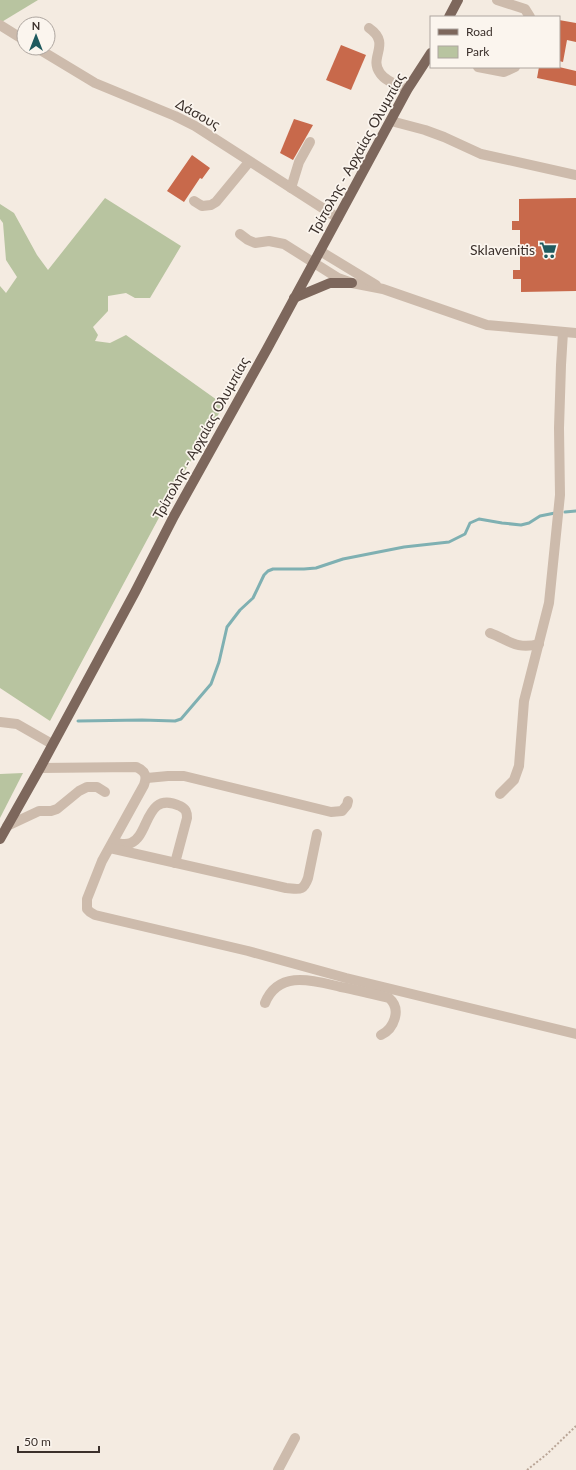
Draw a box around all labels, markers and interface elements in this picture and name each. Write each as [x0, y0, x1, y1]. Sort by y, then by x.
north arrow [16, 16, 56, 56]
legend [430, 16, 560, 68]
text: N [32, 19, 40, 32]
text: Road [466, 24, 493, 39]
text: Park [466, 44, 490, 59]
street label: Τρίπολης - Αρχαίας Ολυμπίας [305, 69, 409, 238]
street label: Δάσους [173, 94, 224, 133]
supermarket icon: Sklavenitis [538, 240, 558, 260]
place label: Sklavenitis [470, 241, 535, 258]
street label: Τρίπολης - Αρχαίας Ολυμπίας [149, 353, 253, 522]
scale bar [18, 1428, 99, 1454]
text: 50 m [24, 1434, 51, 1449]

